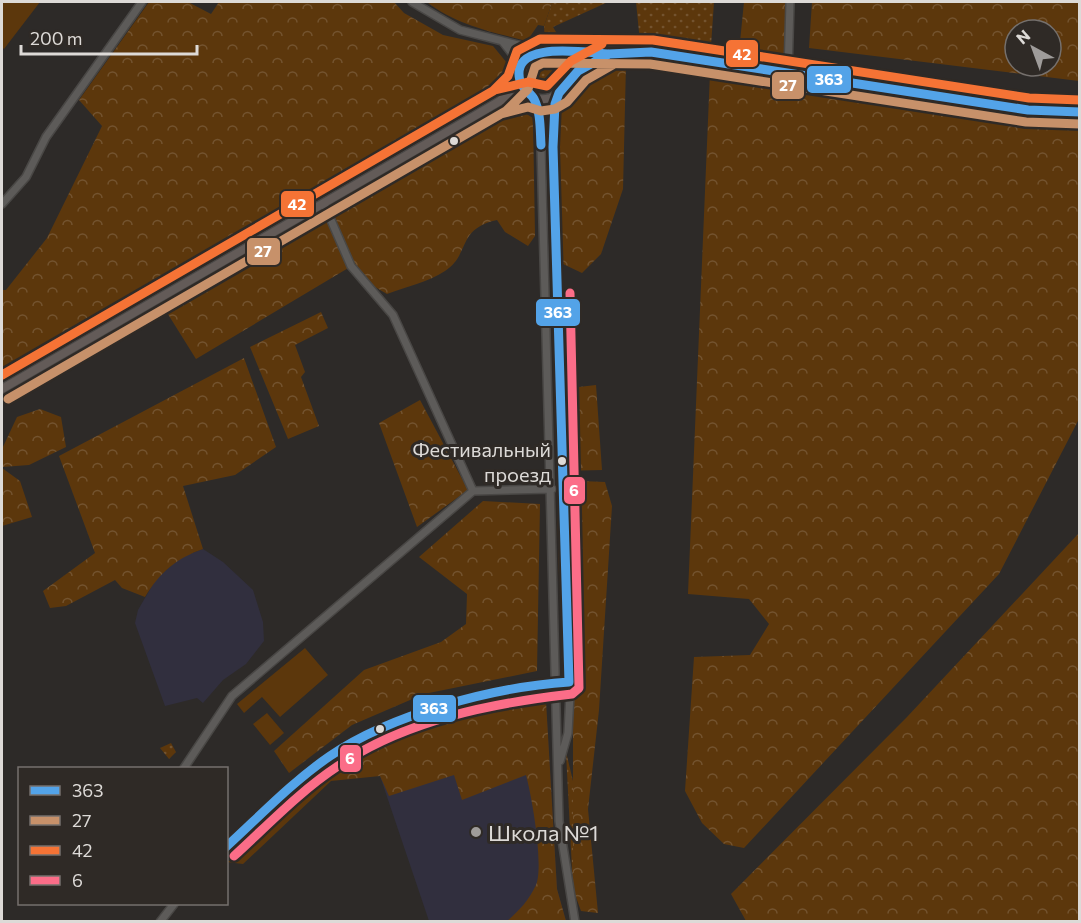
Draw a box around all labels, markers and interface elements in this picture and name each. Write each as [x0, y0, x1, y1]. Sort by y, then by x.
scale bar [21, 18, 196, 56]
north arrow [1003, 18, 1063, 78]
text: N [1012, 25, 1034, 47]
text: 200 m [30, 27, 83, 49]
line badge: 42 [725, 39, 759, 68]
text: 42 [733, 44, 751, 63]
line badge: 363 [806, 65, 852, 94]
text: 363 [815, 69, 843, 88]
line badge: 27 [771, 71, 805, 100]
text: 27 [779, 75, 797, 94]
unlabelled marker [448, 135, 460, 147]
line badge: 42 [280, 190, 315, 218]
text: 42 [288, 194, 306, 213]
line badge: 27 [246, 237, 281, 266]
text: 27 [254, 241, 272, 260]
line badge: 363 [535, 298, 581, 327]
text: 363 [544, 302, 572, 321]
place label: Фестивальный проезд [412, 437, 551, 486]
marker: Фестивальный проезд [556, 455, 568, 467]
line badge: 6 [563, 476, 586, 505]
text: 6 [569, 480, 579, 499]
line badge: 363 [412, 694, 457, 723]
text: 363 [420, 698, 448, 717]
unlabelled marker [374, 723, 386, 735]
line badge: 6 [339, 744, 362, 773]
text: 6 [345, 748, 355, 767]
legend [18, 767, 228, 905]
text: 363 [72, 779, 103, 801]
text: 27 [72, 809, 91, 831]
place label: Школа №1 [488, 819, 599, 846]
marker: Школа №1 [469, 825, 483, 839]
text: 42 [72, 839, 93, 861]
text: 6 [72, 869, 83, 891]

